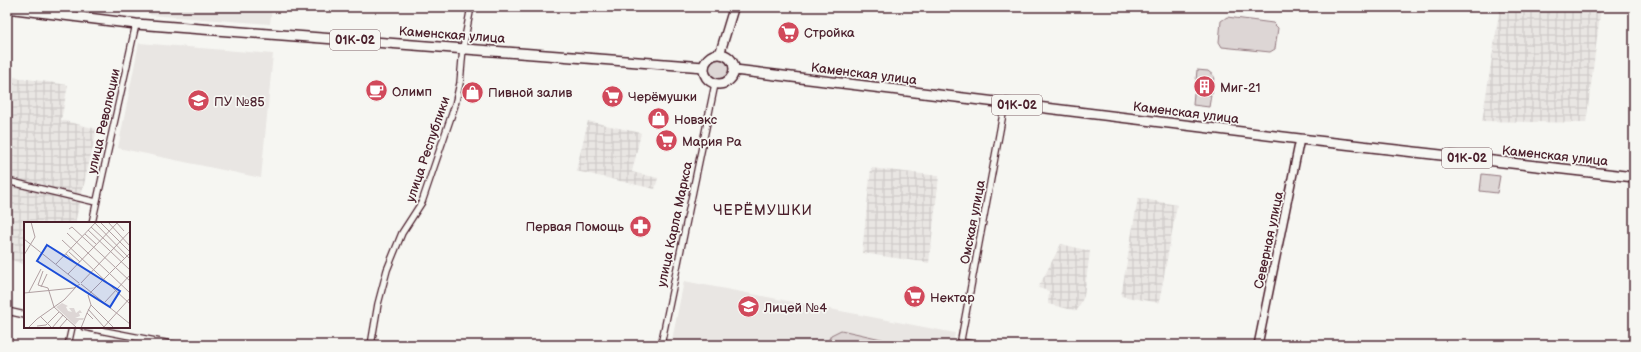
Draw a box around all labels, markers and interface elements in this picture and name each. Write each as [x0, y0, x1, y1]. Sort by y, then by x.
supermarket icon: Стройка [776, 19, 802, 45]
street label: Каменская улица [398, 23, 506, 47]
place label: Стройка [804, 25, 855, 41]
road number: 01К-02 [330, 30, 380, 50]
street label: Каменская улица [810, 60, 918, 88]
street label: улица Революции [84, 67, 124, 175]
building icon: Миг-21 [1191, 74, 1217, 100]
cafe icon: Олимп [363, 78, 389, 104]
shop icon: Пивной залив [459, 79, 485, 105]
place label: Миг-21 [1220, 80, 1260, 96]
supermarket icon: Черёмушки [599, 83, 625, 109]
place label: Олимп [392, 84, 432, 100]
place label: Пивной залив [488, 85, 572, 101]
school or university icon: ПУ №85 [185, 88, 211, 114]
place label: Черёмушки [628, 89, 697, 105]
place label: ПУ №85 [214, 94, 265, 110]
street label: улица Республики [402, 94, 454, 204]
road number: 01К-02 [992, 95, 1042, 115]
street label: Каменская улица [1132, 99, 1240, 127]
shop icon: Новэкс [645, 106, 671, 132]
place label: Новэкс [674, 112, 718, 128]
supermarket icon: Мария Ра [653, 128, 679, 154]
place label: Мария Ра [682, 134, 742, 150]
street label: Каменская улица [1501, 142, 1609, 170]
road number: 01К-02 [1442, 148, 1492, 168]
street label: улица Карла Маркса [654, 160, 696, 288]
street label: Омская улица [957, 178, 989, 266]
street label: Северная улица [1251, 190, 1287, 290]
district label: ЧЕРЁМУШКИ [713, 201, 813, 219]
pharmacy icon: Первая Помощь [627, 213, 653, 239]
place label: Первая Помощь [525, 219, 625, 235]
inset map [24, 222, 130, 328]
supermarket icon: Нектар [902, 284, 928, 310]
place label: Нектар [930, 290, 975, 306]
school or university icon: Лицей №4 [736, 294, 762, 320]
place label: Лицей №4 [763, 300, 827, 316]

